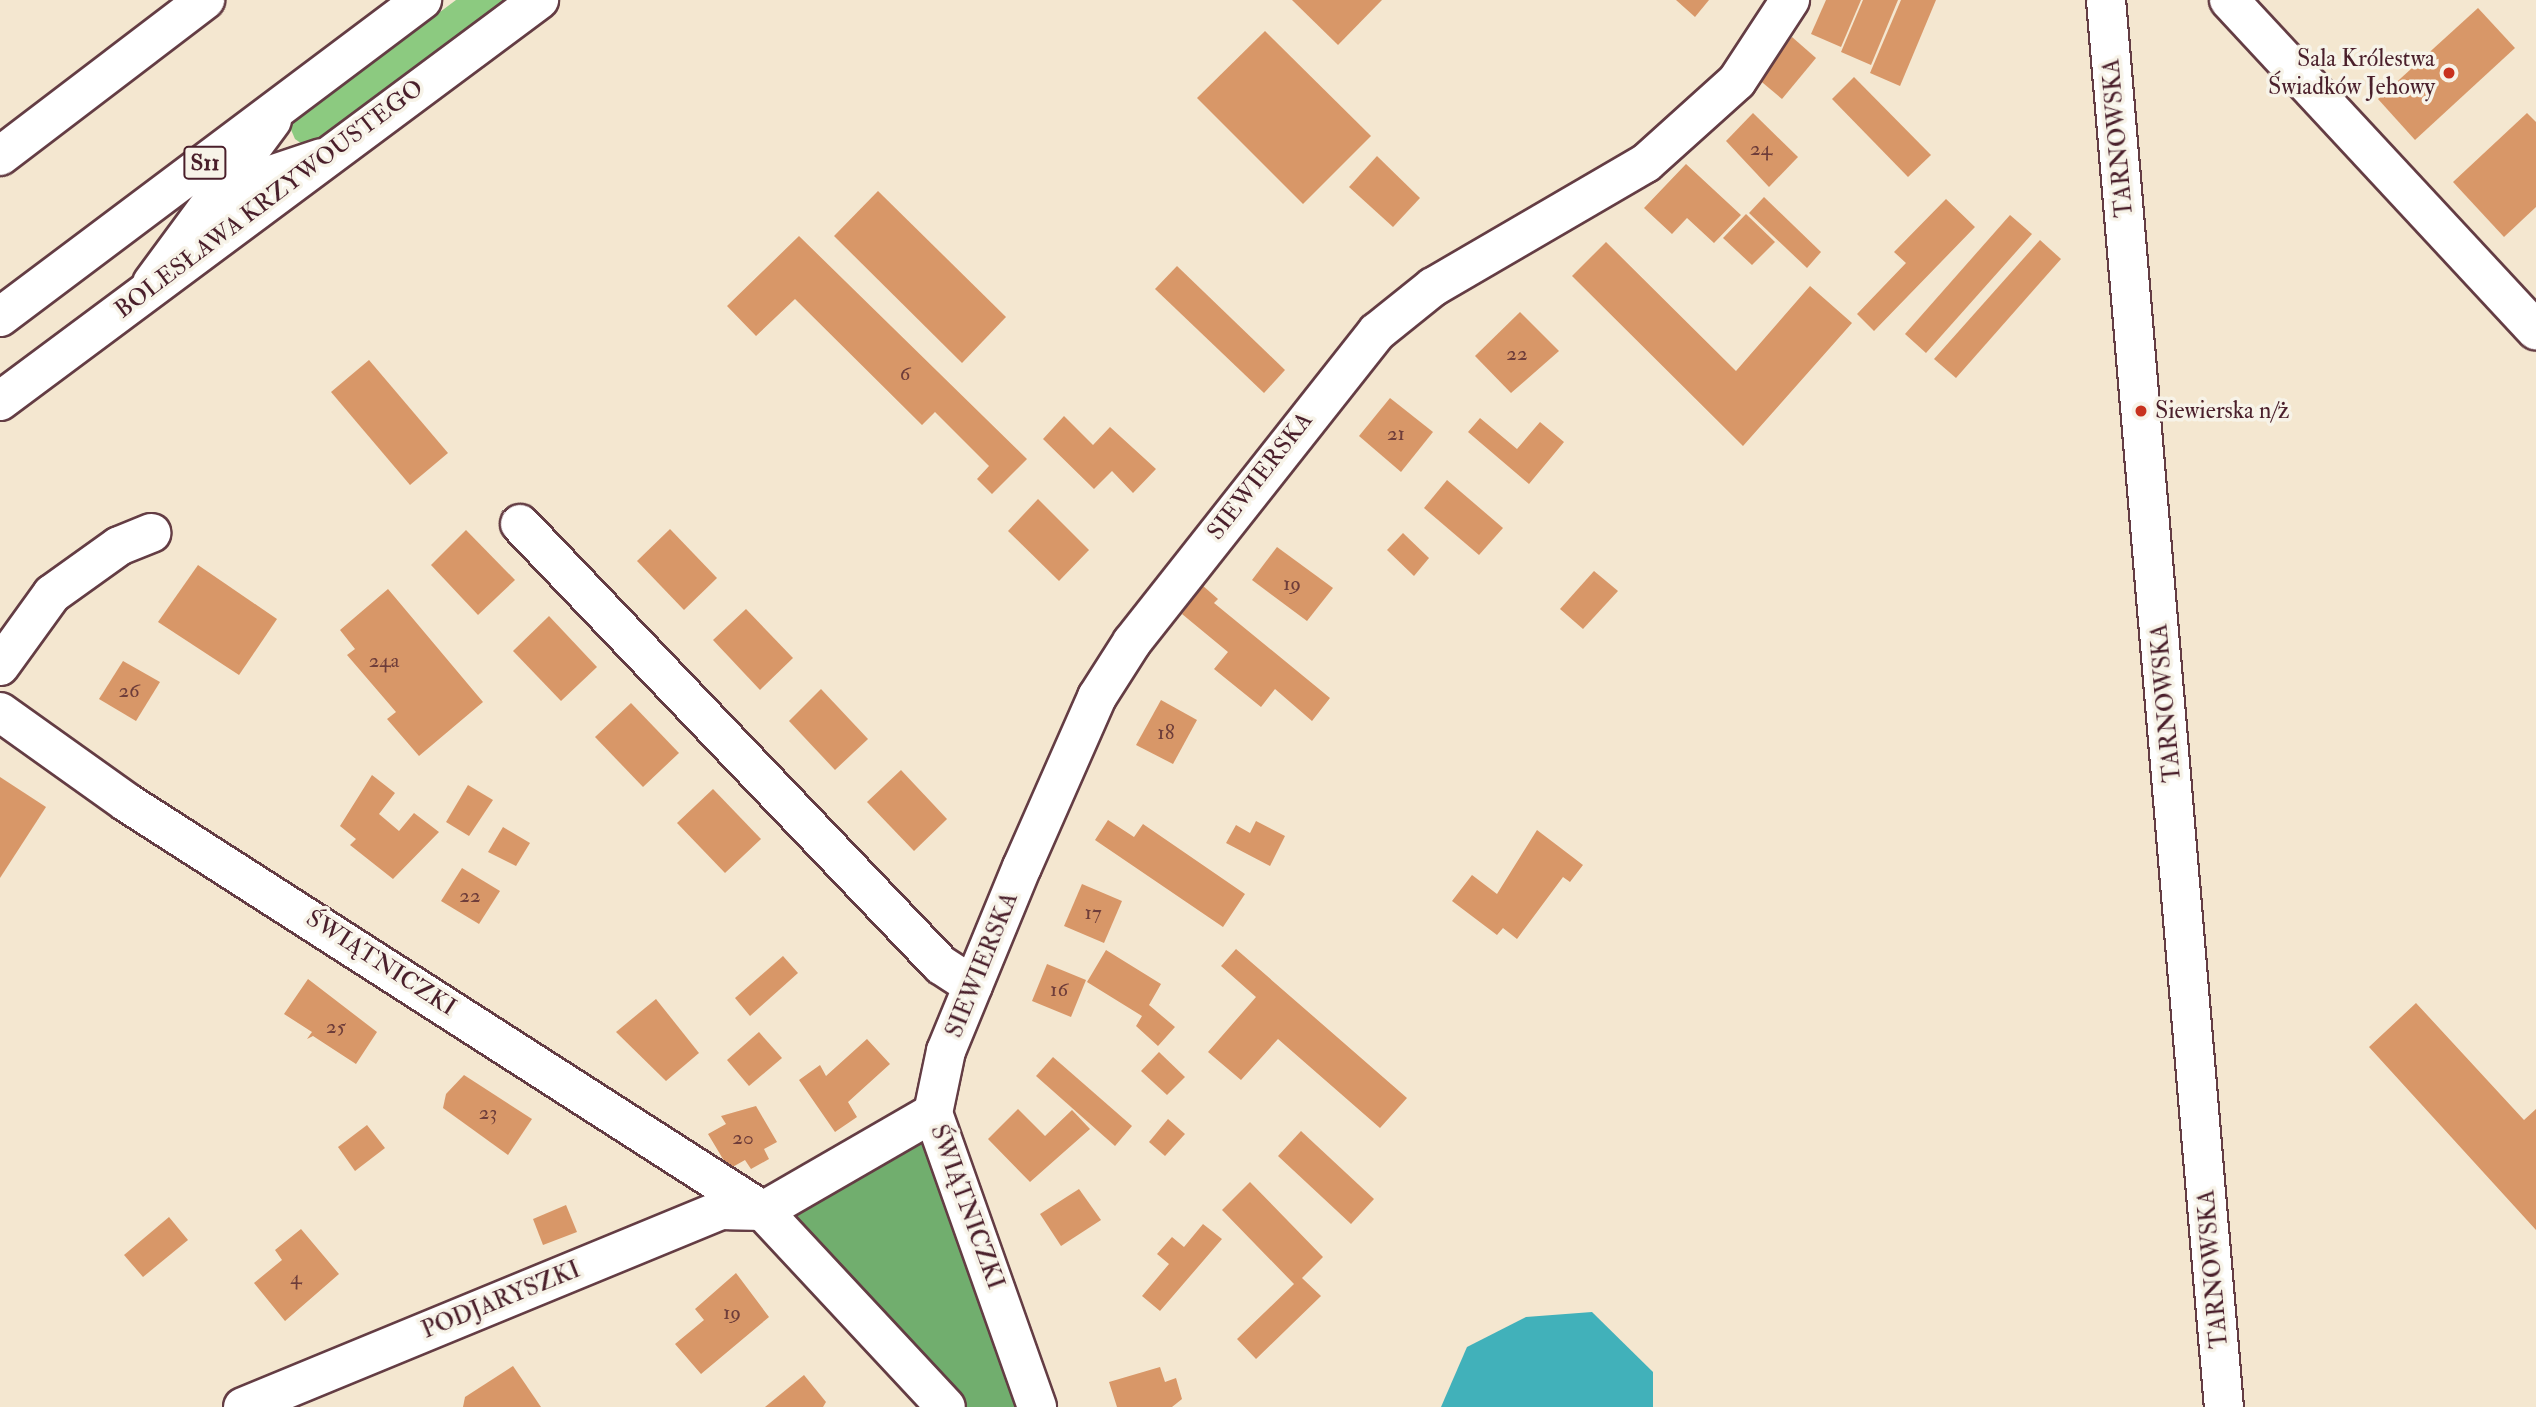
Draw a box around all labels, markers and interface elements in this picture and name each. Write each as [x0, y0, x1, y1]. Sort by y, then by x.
place label: Sala Królestwa Świadków Jehowy [2268, 45, 2435, 101]
street label: TARNOWSKA [2097, 57, 2139, 219]
marker: Sala Królestwa Świadków Jehowy [2441, 65, 2457, 81]
street label: BOLESŁAWA KRZYWOUSTEGO [109, 74, 429, 324]
house number: 24 [1750, 136, 1772, 162]
road number: S11 [182, 144, 228, 182]
house number: 22 [1506, 341, 1528, 367]
house number: 6 [900, 361, 910, 387]
place label: Siewierska n/ż [2155, 397, 2289, 425]
marker: Siewierska n/ż [2133, 403, 2149, 419]
street label: SIEWIERSKA [1201, 406, 1319, 546]
house number: 21 [1387, 421, 1405, 447]
house number: 19 [1283, 571, 1301, 597]
street label: TARNOWSKA [2145, 622, 2187, 784]
house number: 24a [369, 648, 399, 674]
house number: 26 [118, 678, 140, 704]
house number: 18 [1157, 720, 1175, 746]
house number: 22 [459, 883, 481, 909]
street label: SIEWIERSKA [940, 888, 1024, 1042]
house number: 17 [1084, 900, 1102, 926]
street label: ŚWIĄTNICZKI [301, 904, 461, 1022]
house number: 16 [1050, 977, 1068, 1003]
house number: 25 [326, 1014, 346, 1040]
house number: 23 [479, 1100, 497, 1126]
street label: ŚWIĄTNICZKI [924, 1121, 1010, 1293]
house number: 20 [732, 1125, 754, 1151]
street label: TARNOWSKA [2192, 1188, 2234, 1350]
street label: PODJARYSZKI [418, 1255, 584, 1345]
house number: 4 [290, 1265, 302, 1291]
house number: 19 [723, 1300, 741, 1326]

